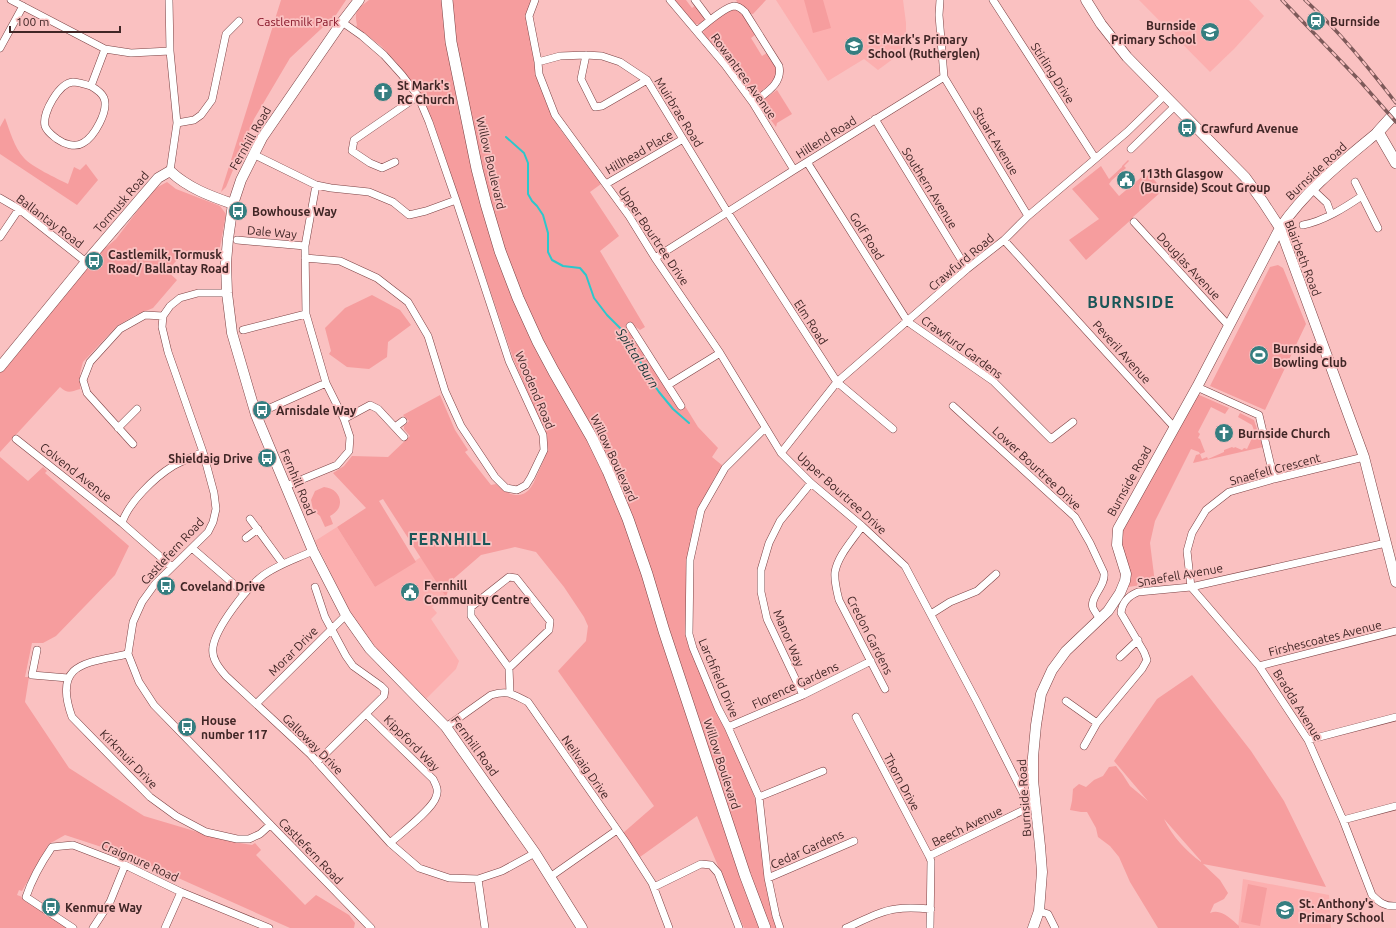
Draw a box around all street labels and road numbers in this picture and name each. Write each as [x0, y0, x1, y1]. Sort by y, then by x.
street label: Rowantree Avenue [709, 31, 779, 121]
street label: Stirling Drive [1029, 40, 1077, 106]
street label: Muirbrae Road [652, 75, 706, 149]
street label: Fernhill Road [227, 104, 273, 172]
street label: Stuart Avenue [971, 105, 1021, 177]
street label: Hillend Road [794, 113, 858, 161]
street label: Willow Boulevard [474, 116, 508, 210]
street label: Hillhead Place [603, 127, 675, 177]
street label: Burnside Road [1283, 140, 1349, 202]
street label: Southern Avenue [900, 145, 960, 231]
street label: Tormusk Road [91, 169, 151, 235]
street label: Upper Bourtree Drive [616, 184, 692, 288]
street label: Ballantay Road [14, 192, 86, 250]
street label: Golf Road [847, 210, 887, 262]
street label: Blairbeth Road [1283, 218, 1323, 298]
street label: Dale Way [247, 223, 298, 241]
street label: Douglas Avenue [1155, 230, 1223, 302]
street label: Crawfurd Road [926, 231, 996, 293]
street label: Elm Road [792, 297, 830, 347]
street label: Crawfurd Gardens [919, 313, 1005, 381]
street label: Peveril Avenue [1090, 318, 1154, 386]
street label: Woodend Road [513, 349, 557, 431]
street label: Willow Boulevard [588, 412, 640, 504]
street label: Lower Bourtree Drive [990, 424, 1084, 512]
street label: Colvend Avenue [38, 440, 114, 504]
street label: Burnside Road [1104, 444, 1154, 518]
street label: Fernhill Road [278, 447, 318, 517]
street label: Upper Bourtree Drive [795, 449, 889, 537]
street label: Snaefell Crescent [1228, 451, 1322, 487]
street label: Castlefern Road [138, 515, 206, 587]
street label: Snaefell Avenue [1136, 561, 1224, 589]
street label: Credon Gardens [845, 593, 895, 677]
street label: Manor Way [771, 608, 807, 669]
street label: Firshescoates Avenue [1267, 618, 1383, 658]
street label: Morar Drive [266, 624, 320, 678]
street label: Larchfield Drive [696, 636, 742, 720]
street label: Florence Gardens [750, 659, 840, 711]
street label: Bradda Avenue [1271, 667, 1325, 743]
street label: Galloway Drive [280, 711, 346, 777]
street label: Kippford Way [382, 713, 443, 774]
street label: Fernhill Road [449, 714, 501, 778]
street label: Willow Boulevard [701, 717, 743, 811]
street label: Kirkmuir Drive [98, 727, 160, 791]
street label: Neilvaig Drive [559, 733, 613, 801]
street label: Thorn Drive [881, 751, 923, 813]
street label: Burnside Road [1015, 759, 1033, 837]
street label: Beech Avenue [930, 803, 1004, 849]
street label: Castlefern Road [276, 815, 346, 887]
street label: Cedar Gardens [768, 827, 846, 871]
street label: Craignure Road [99, 838, 181, 884]

